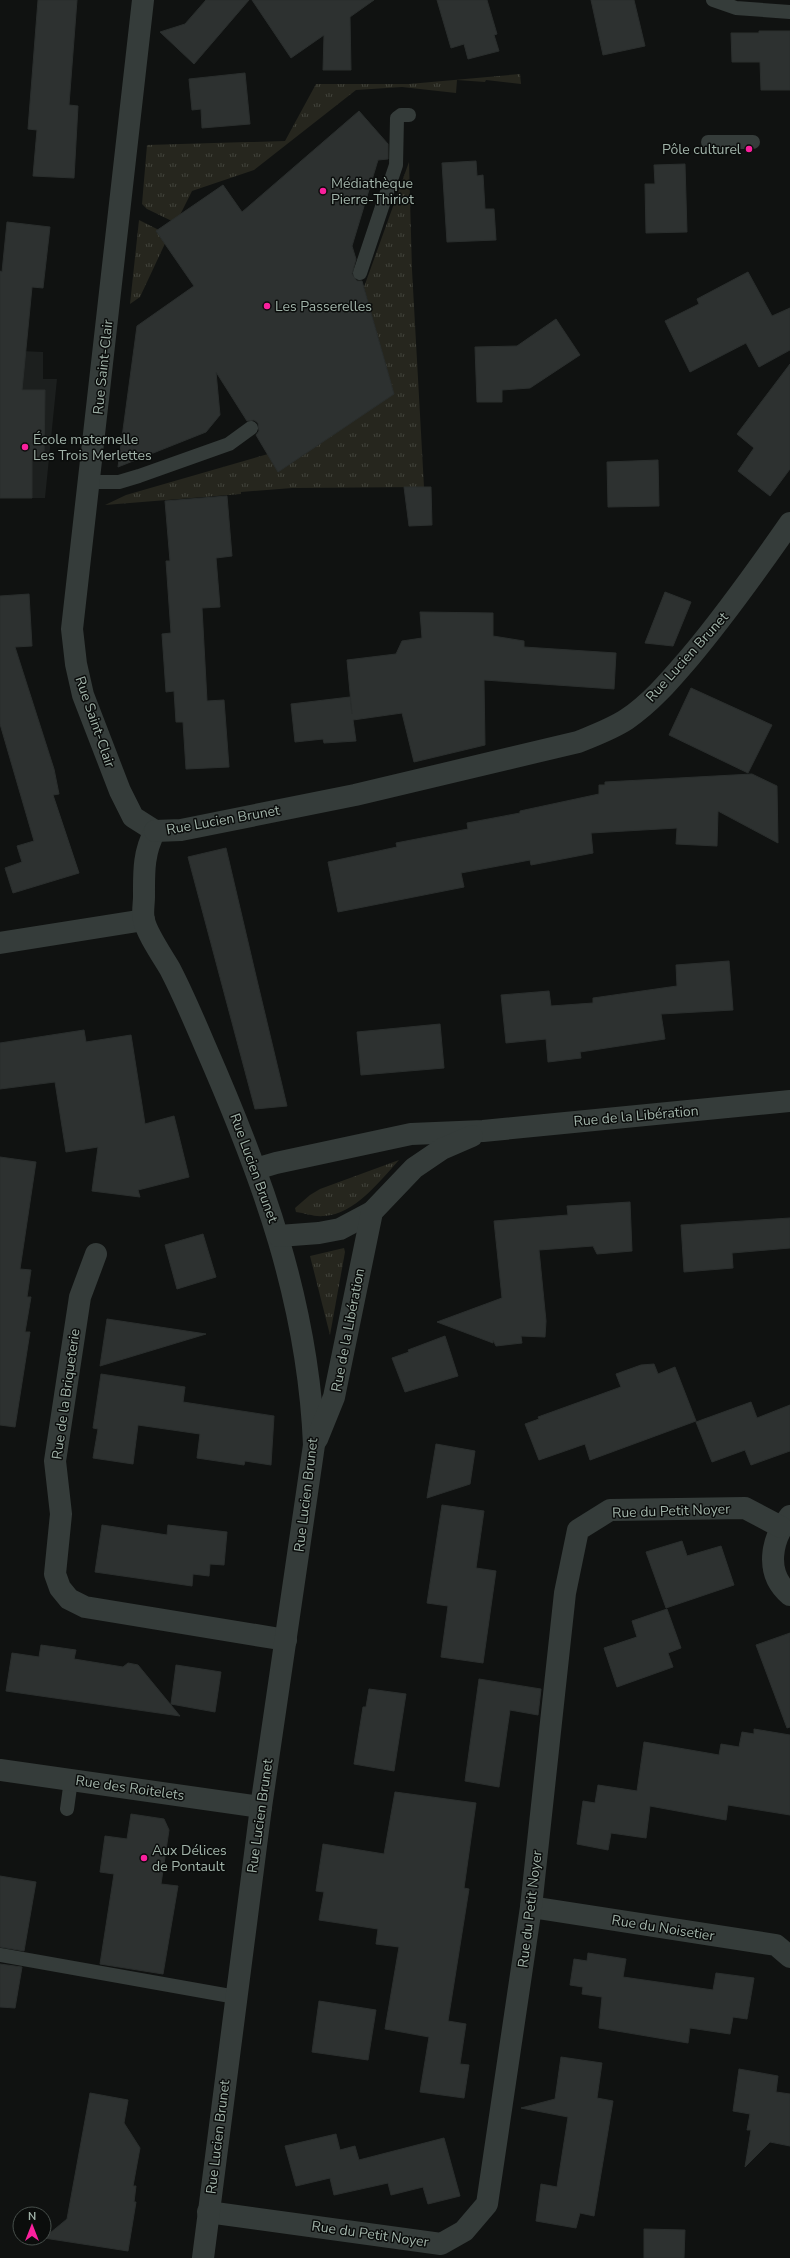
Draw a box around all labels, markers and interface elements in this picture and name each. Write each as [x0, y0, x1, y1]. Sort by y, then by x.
place label: Pôle culturel [662, 140, 742, 159]
marker: Pôle culturel [744, 144, 754, 154]
place label: Médiathèque Pierre-Thiriot [331, 174, 414, 209]
marker: Médiathèque Pierre-Thiriot [318, 186, 328, 196]
place label: Les Passerelles [275, 297, 372, 316]
marker: Les Passerelles [262, 301, 272, 311]
street label: Rue Saint-Clair [89, 319, 117, 415]
place label: École maternelle Les Trois Merlettes [33, 430, 152, 465]
marker: École maternelle Les Trois Merlettes [20, 442, 30, 452]
street label: Rue Lucien Brunet [641, 608, 733, 706]
street label: Rue Saint-Clair [70, 674, 120, 770]
street label: Rue Lucien Brunet [165, 801, 281, 839]
street label: Rue de la Libération [573, 1101, 699, 1131]
street label: Rue Lucien Brunet [225, 1111, 283, 1225]
street label: Rue de la Libération [327, 1267, 369, 1393]
street label: Rue de la Briqueterie [47, 1327, 85, 1461]
street label: Rue Lucien Brunet [290, 1437, 322, 1553]
street label: Rue du Petit Noyer [612, 1499, 730, 1523]
street label: Rue Lucien Brunet [243, 1758, 277, 1874]
street label: Rue des Roitelets [74, 1771, 186, 1805]
place label: Aux Délices de Pontault [152, 1841, 227, 1876]
street label: Rue du Petit Noyer [513, 1849, 547, 1969]
marker: Aux Délices de Pontault [139, 1853, 149, 1863]
street label: Rue du Noisetier [610, 1910, 716, 1946]
street label: Rue Lucien Brunet [202, 2079, 234, 2195]
north arrow [12, 2206, 52, 2246]
text: N [28, 2209, 36, 2224]
street label: Rue du Petit Noyer [310, 2216, 430, 2252]

